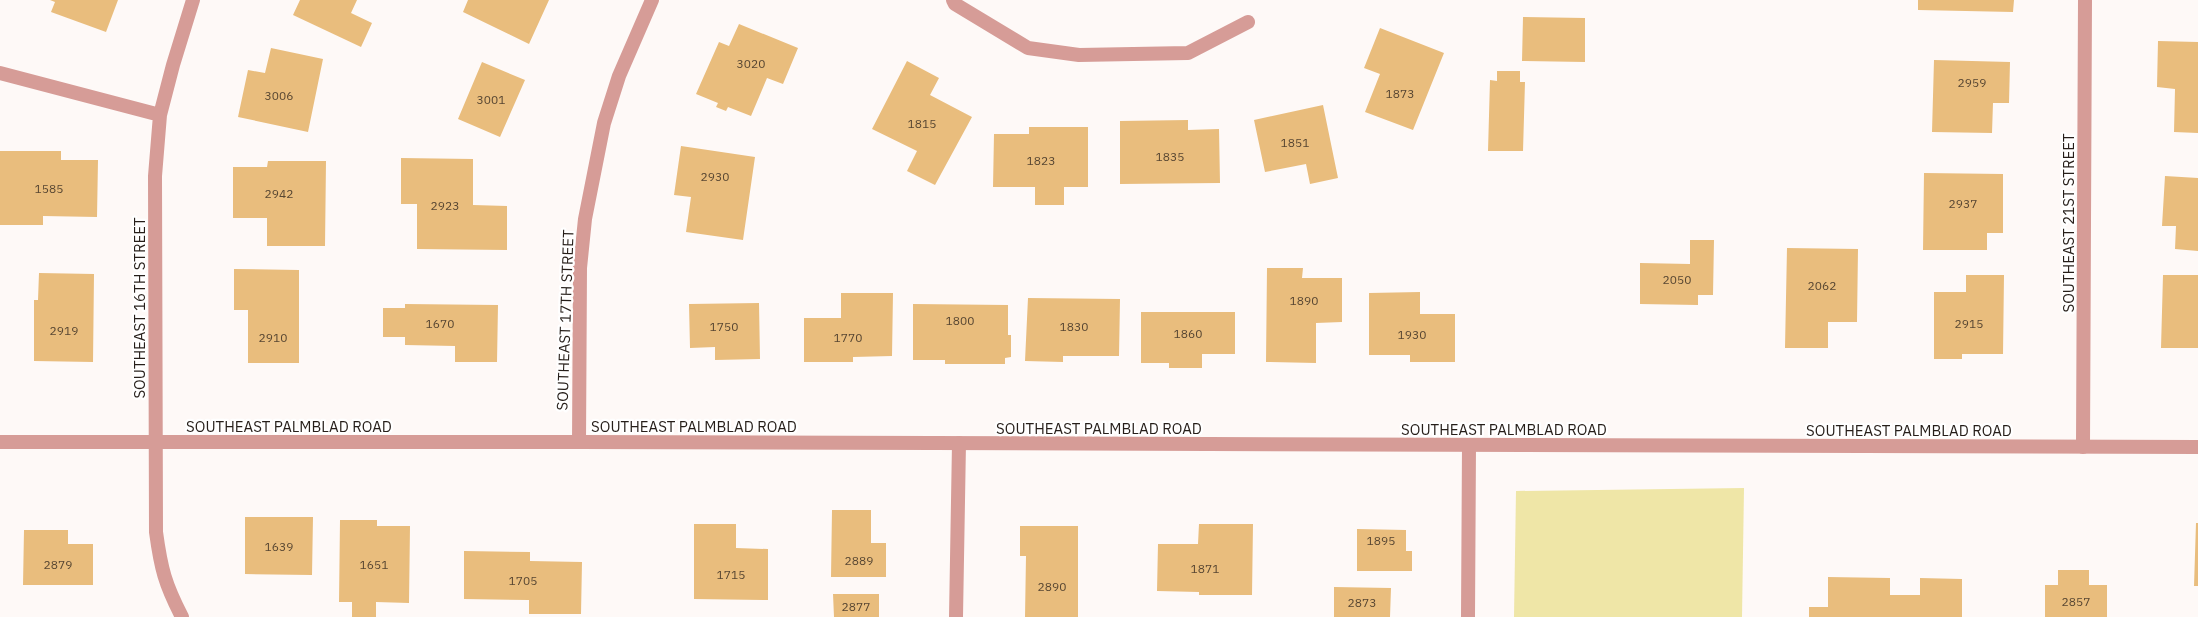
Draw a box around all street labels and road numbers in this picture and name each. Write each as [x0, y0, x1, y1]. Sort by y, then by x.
street label: SOUTHEAST 21ST STREET [2059, 133, 2078, 313]
street label: SOUTHEAST 16TH STREET [130, 217, 149, 399]
street label: SOUTHEAST 17TH STREET [552, 229, 578, 411]
street label: SOUTHEAST PALMBLAD ROAD [186, 417, 392, 436]
street label: SOUTHEAST PALMBLAD ROAD [591, 417, 797, 436]
street label: SOUTHEAST PALMBLAD ROAD [996, 419, 1202, 438]
street label: SOUTHEAST PALMBLAD ROAD [1401, 420, 1607, 439]
street label: SOUTHEAST PALMBLAD ROAD [1806, 421, 2012, 440]

